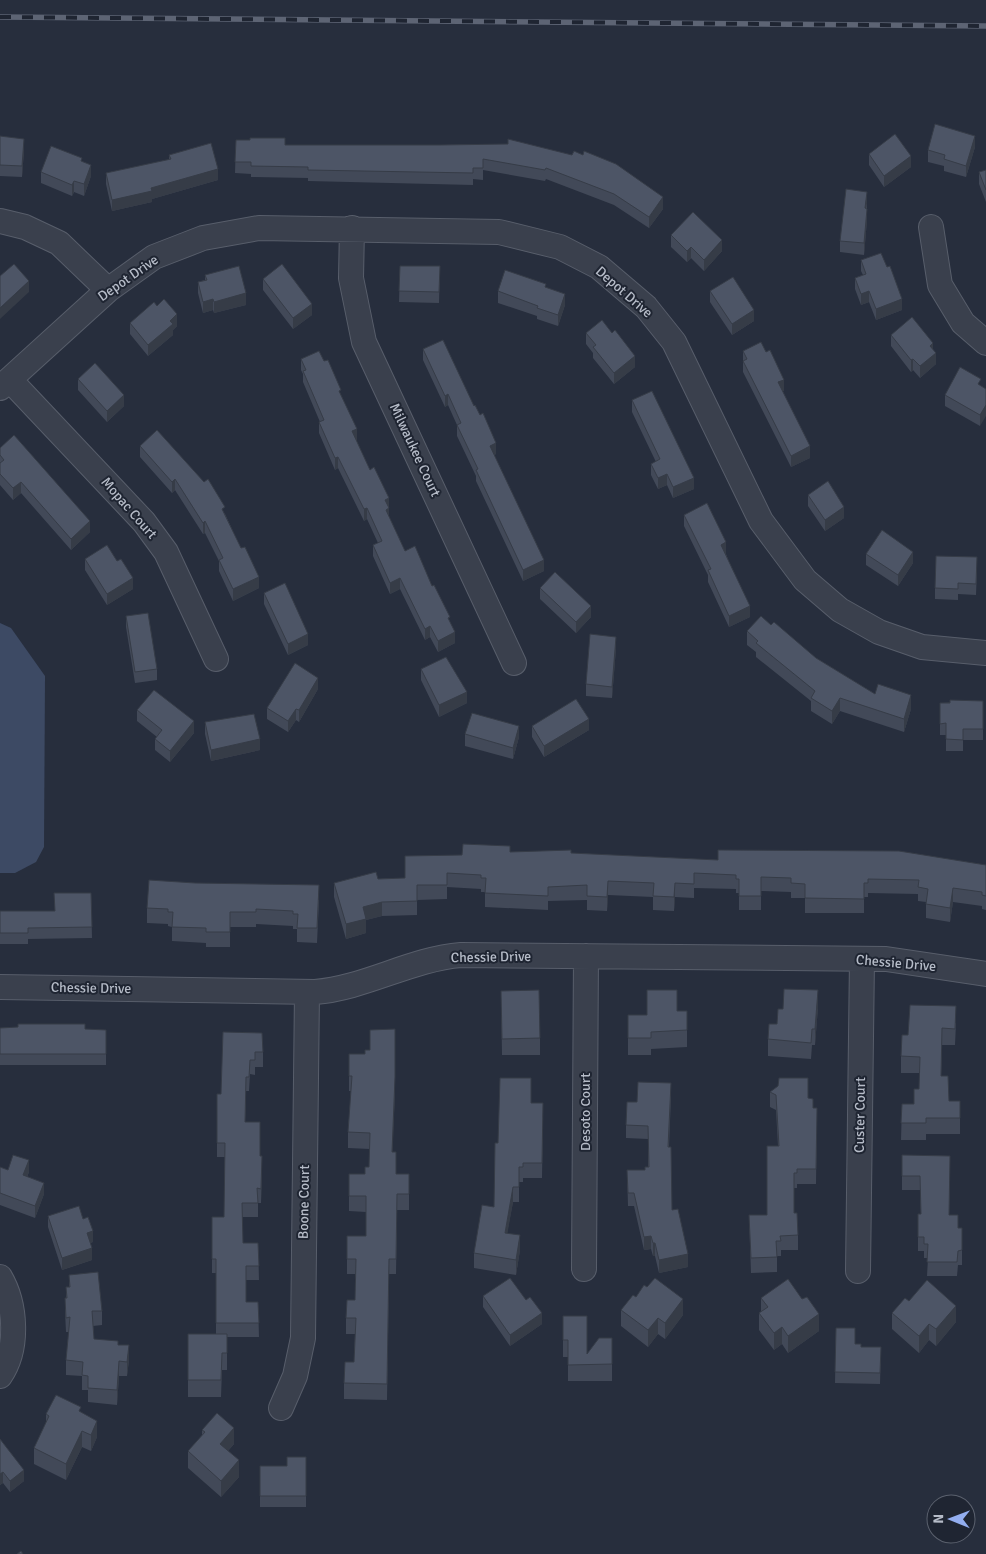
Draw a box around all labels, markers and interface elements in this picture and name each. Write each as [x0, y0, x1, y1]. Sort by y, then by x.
street label: Depot Drive [94, 251, 162, 305]
street label: Depot Drive [592, 263, 656, 321]
street label: Milwaukee Court [386, 400, 444, 500]
street label: Mopac Court [98, 474, 161, 542]
street label: Chessie Drive [451, 948, 531, 966]
street label: Chessie Drive [855, 951, 937, 975]
street label: Chessie Drive [51, 979, 131, 997]
street label: Desoto Court [577, 1073, 594, 1151]
street label: Custer Court [851, 1077, 869, 1153]
street label: Boone Court [295, 1165, 313, 1239]
north arrow [926, 1494, 976, 1544]
text: N [930, 1514, 947, 1524]

